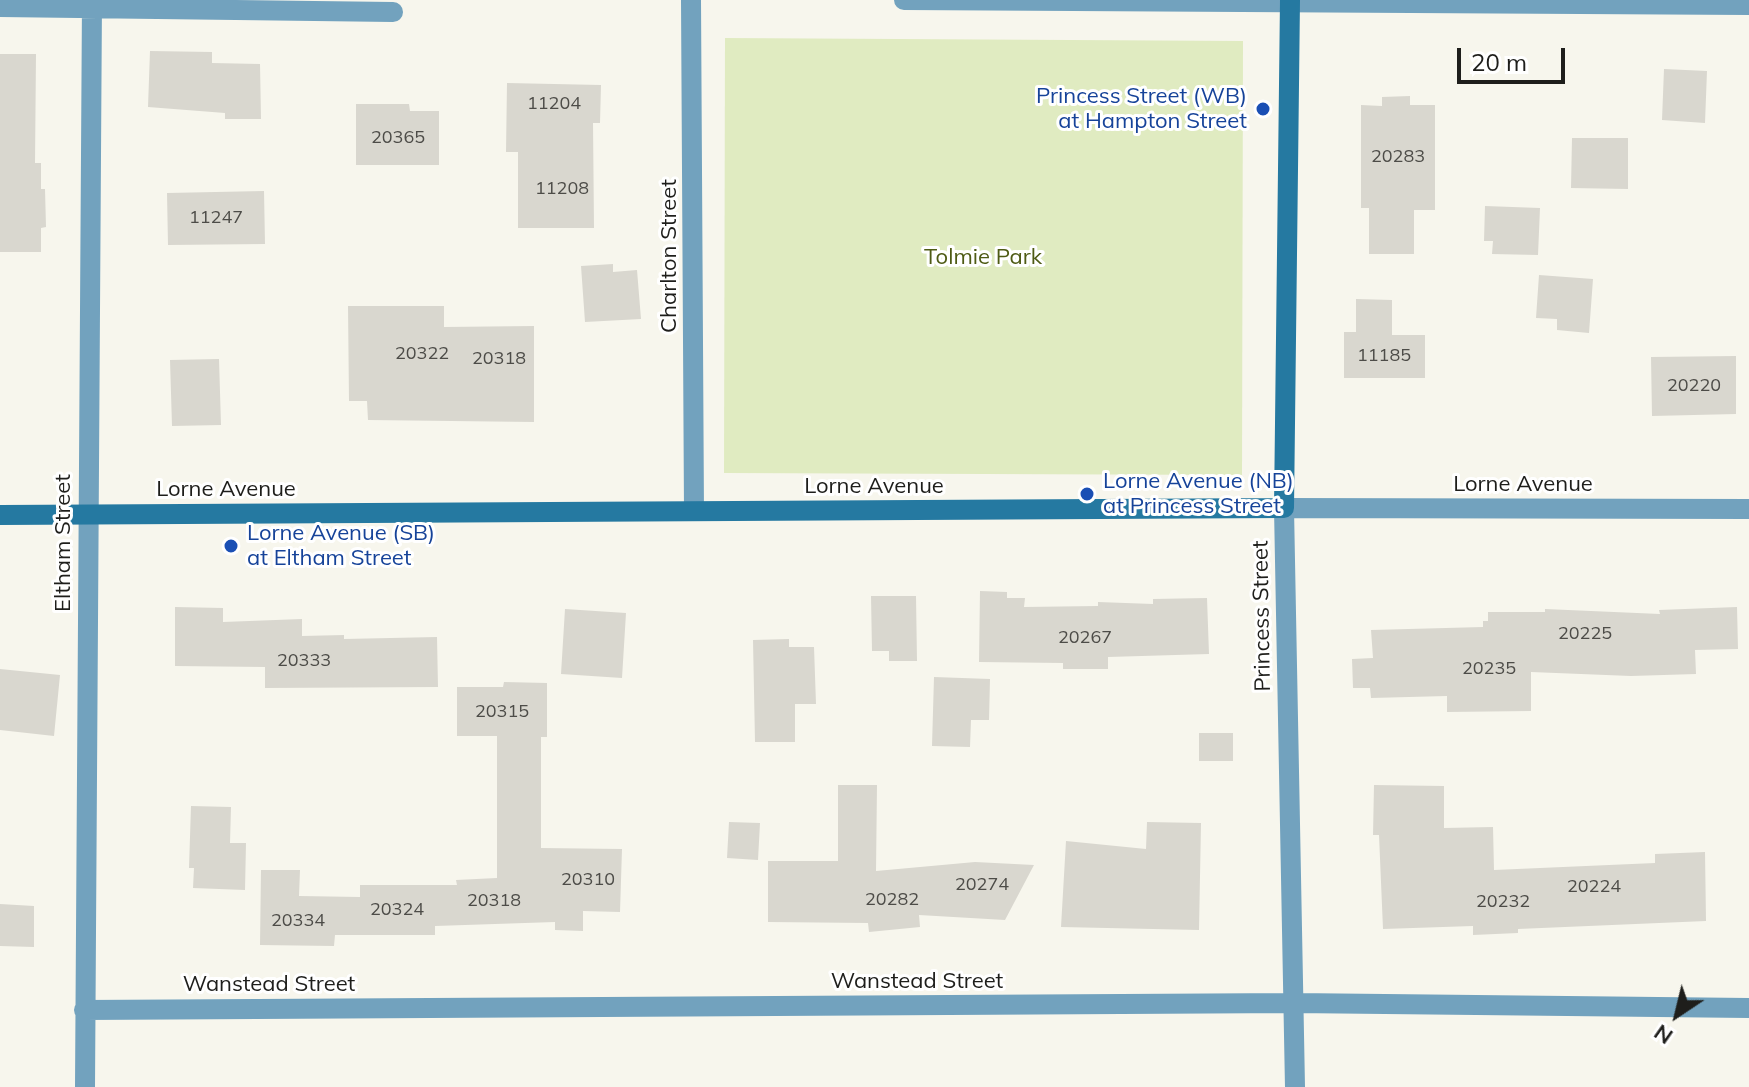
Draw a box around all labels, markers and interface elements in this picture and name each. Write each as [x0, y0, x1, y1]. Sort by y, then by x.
scale bar [1461, 32, 1569, 82]
text: 20 m [1471, 47, 1527, 77]
place label: Princess Street (WB) at Hampton Street [1036, 83, 1247, 134]
house number: 11204 [527, 93, 581, 115]
marker: Princess Street (WB) at Hampton Street [1254, 100, 1272, 118]
house number: 20365 [371, 127, 425, 149]
house number: 20283 [1371, 146, 1425, 168]
house number: 11208 [535, 178, 589, 200]
street label: Charlton Street [656, 179, 682, 333]
house number: 11247 [189, 207, 243, 229]
park label: Tolmie Park [924, 244, 1042, 270]
house number: 20322 [395, 343, 449, 365]
house number: 11185 [1357, 345, 1411, 367]
house number: 20318 [472, 348, 526, 370]
house number: 20220 [1667, 375, 1721, 397]
place label: Lorne Avenue (NB) at Princess Street [1103, 468, 1294, 520]
street label: Lorne Avenue [1453, 471, 1593, 497]
street label: Lorne Avenue [804, 473, 944, 499]
street label: Eltham Street [50, 474, 76, 612]
street label: Lorne Avenue [156, 476, 296, 502]
marker: Lorne Avenue (NB) at Princess Street [1078, 485, 1096, 503]
place label: Lorne Avenue (SB) at Eltham Street [247, 520, 435, 572]
marker: Lorne Avenue (SB) at Eltham Street [222, 537, 240, 555]
street label: Princess Street [1247, 540, 1277, 692]
house number: 20225 [1558, 623, 1612, 645]
house number: 20267 [1058, 627, 1112, 649]
house number: 20333 [277, 650, 331, 672]
house number: 20235 [1462, 658, 1516, 680]
house number: 20315 [475, 701, 529, 723]
house number: 20310 [561, 869, 615, 891]
house number: 20274 [955, 874, 1009, 896]
house number: 20224 [1567, 876, 1621, 898]
house number: 20282 [865, 889, 919, 911]
house number: 20318 [467, 890, 521, 912]
house number: 20232 [1476, 891, 1530, 913]
house number: 20324 [370, 899, 424, 921]
house number: 20334 [271, 910, 325, 932]
street label: Wanstead Street [831, 968, 1003, 994]
street label: Wanstead Street [183, 971, 355, 997]
north arrow [1637, 975, 1717, 1055]
text: N [1648, 1018, 1678, 1051]

